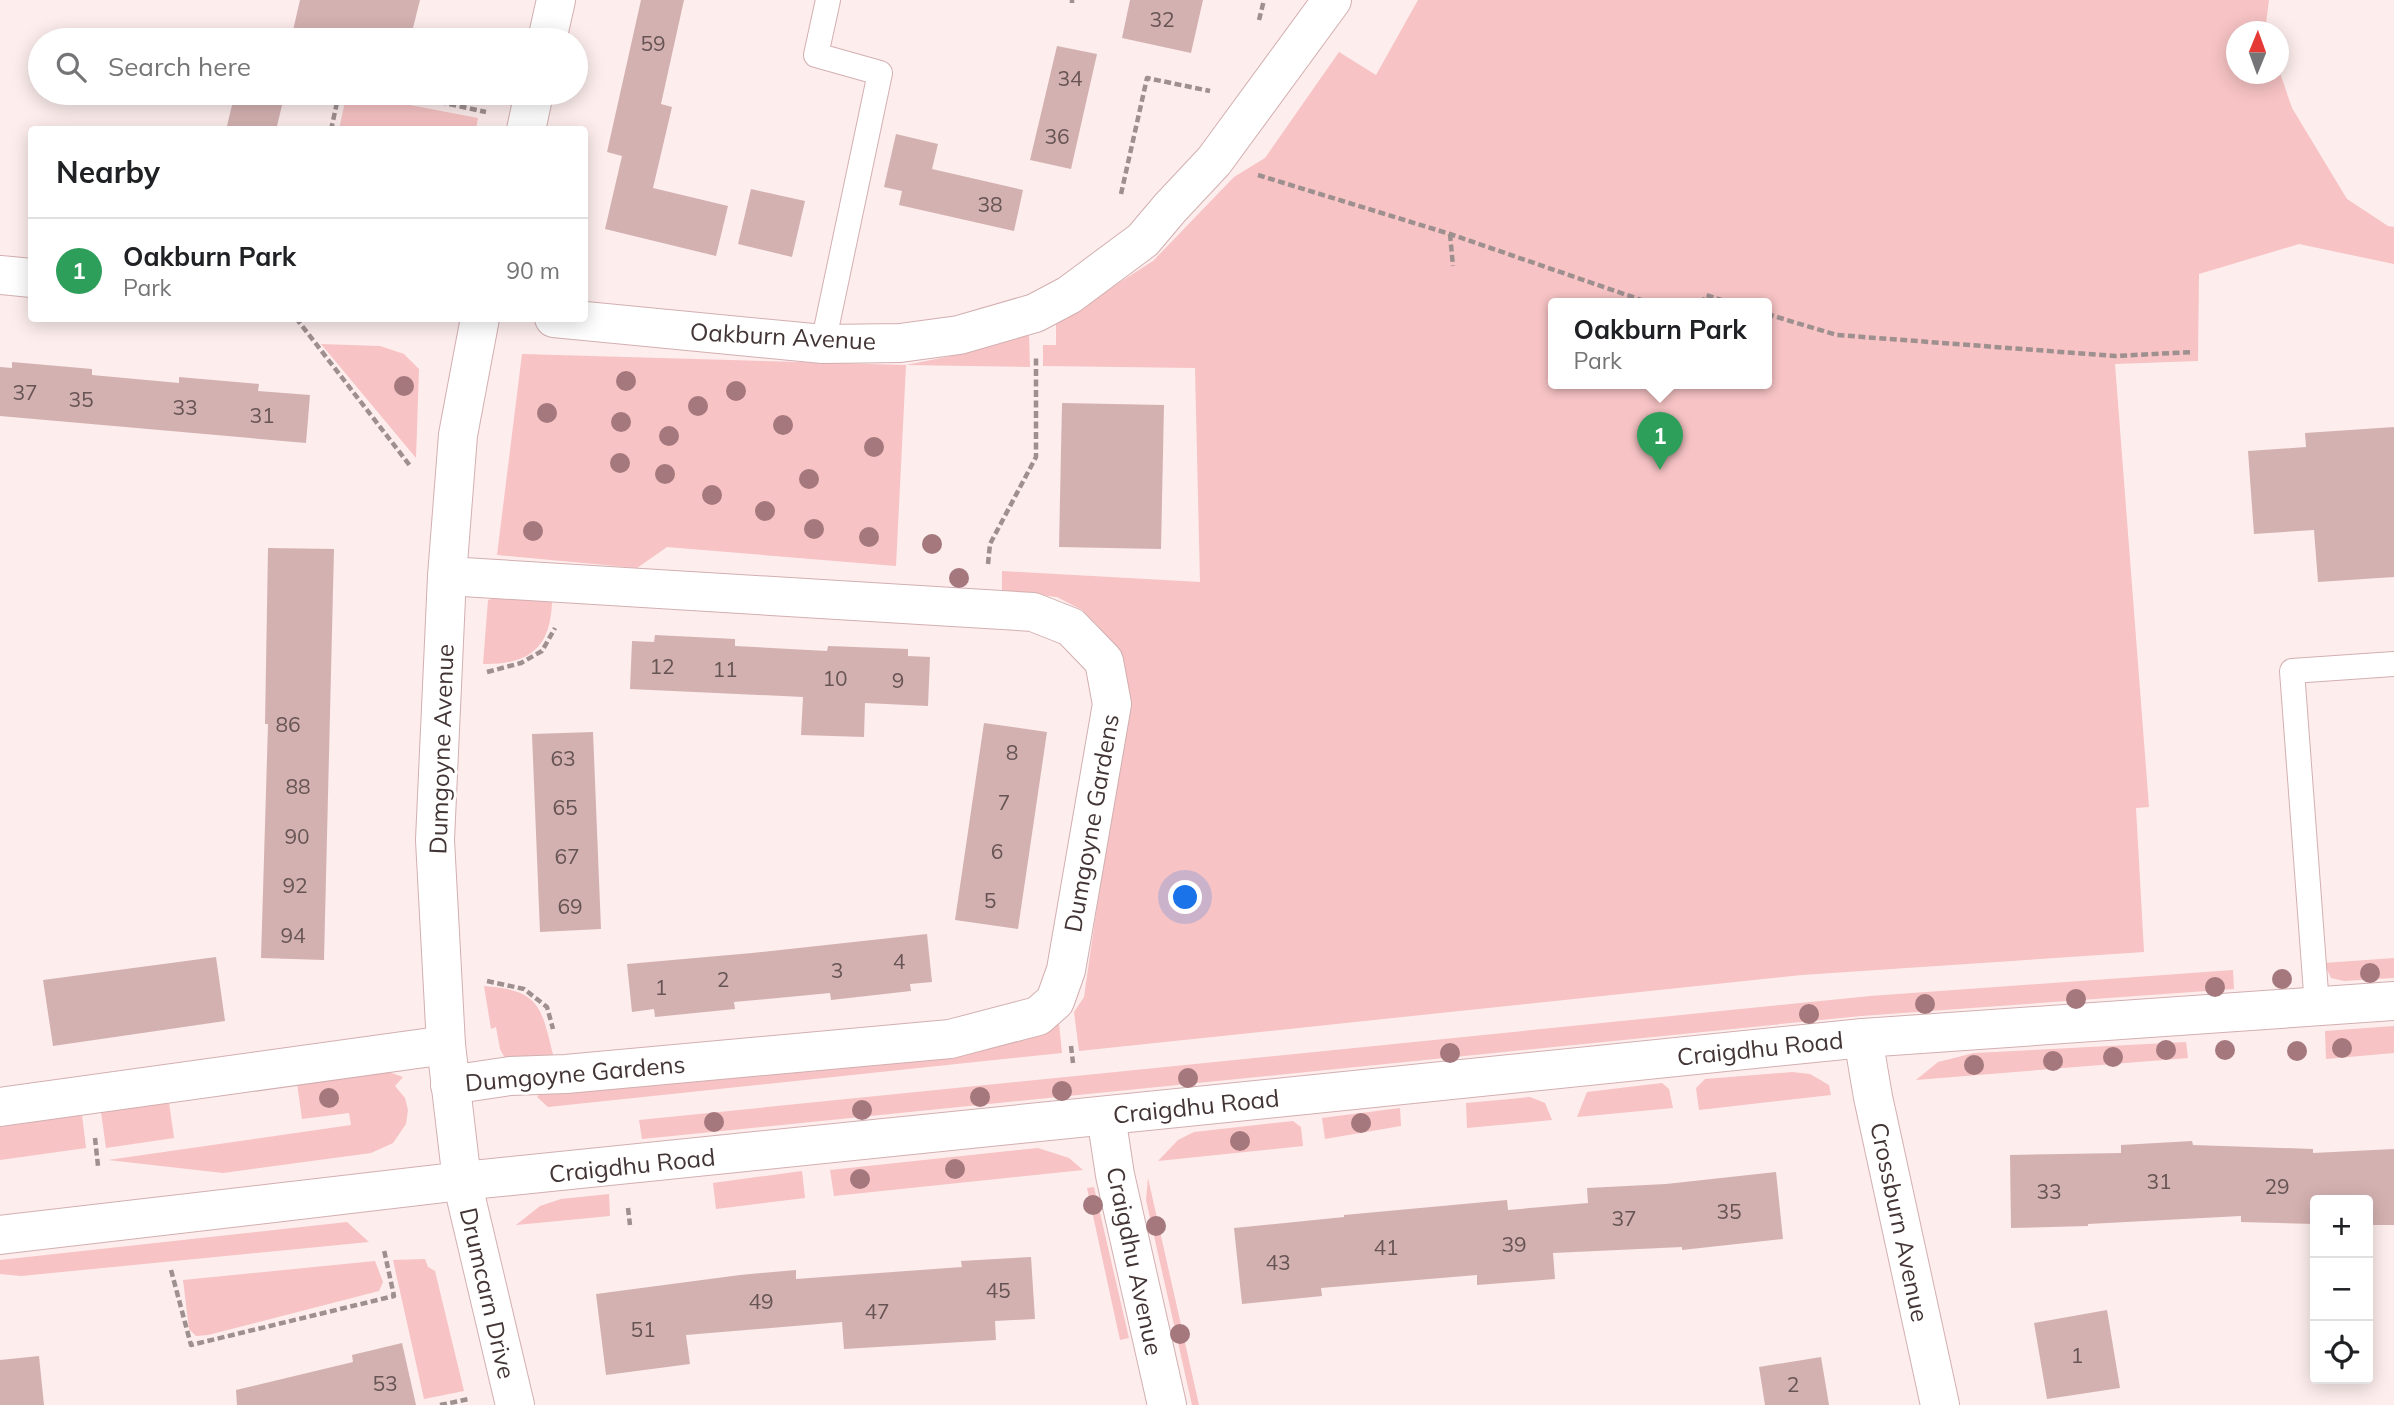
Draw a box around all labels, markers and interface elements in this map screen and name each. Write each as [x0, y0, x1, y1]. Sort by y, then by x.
house number: 32 [1149, 6, 1175, 32]
north arrow [2226, 21, 2289, 84]
search box [28, 28, 588, 105]
house number: 59 [640, 30, 666, 56]
icon: search [52, 48, 90, 86]
text: Search here [108, 50, 251, 83]
house number: 34 [1057, 65, 1083, 91]
house number: 36 [1044, 123, 1070, 149]
text: Nearby [56, 153, 160, 191]
house number: 38 [977, 191, 1003, 217]
text: Oakburn Park [123, 240, 296, 273]
text: 1 [72, 256, 86, 285]
text: 90 m [506, 256, 560, 285]
text: Park [123, 273, 171, 302]
popup [1548, 298, 1772, 389]
text: Oakburn Park [1574, 313, 1746, 346]
street label: Oakburn Avenue [689, 316, 877, 356]
text: Park [1574, 346, 1622, 375]
house number: 37 [12, 379, 38, 405]
house number: 35 [68, 386, 94, 412]
house number: 33 [172, 394, 198, 420]
house number: 31 [249, 402, 275, 428]
pin: 1 [1637, 412, 1683, 470]
street label: Dumgoyne Avenue [422, 643, 460, 855]
house number: 12 [649, 653, 675, 679]
house number: 11 [712, 656, 738, 682]
house number: 10 [822, 665, 848, 691]
house number: 9 [892, 667, 904, 693]
house number: 86 [275, 711, 301, 737]
street label: Dumgoyne Gardens [1057, 712, 1125, 934]
house number: 8 [1006, 739, 1018, 765]
house number: 63 [550, 745, 576, 771]
house number: 88 [285, 773, 311, 799]
house number: 7 [998, 789, 1010, 815]
house number: 65 [552, 794, 578, 820]
house number: 90 [284, 823, 310, 849]
house number: 6 [991, 838, 1003, 864]
house number: 67 [554, 843, 580, 869]
house number: 92 [282, 872, 308, 898]
your location [1168, 880, 1202, 914]
house number: 5 [984, 887, 996, 913]
house number: 69 [557, 893, 583, 919]
house number: 94 [280, 922, 306, 948]
house number: 4 [893, 948, 906, 974]
house number: 3 [831, 957, 843, 983]
house number: 2 [717, 966, 729, 992]
house number: 1 [655, 974, 667, 1000]
street label: Craigdhu Road [1675, 1024, 1845, 1072]
street label: Dumgoyne Gardens [464, 1048, 686, 1098]
street label: Craigdhu Road [1111, 1082, 1281, 1130]
street label: Crossburn Avenue [1864, 1119, 1936, 1325]
street label: Craigdhu Road [547, 1141, 717, 1189]
street label: Craigdhu Avenue [1100, 1164, 1170, 1358]
house number: 31 [2146, 1168, 2172, 1194]
house number: 29 [2264, 1173, 2290, 1199]
house number: 33 [2036, 1178, 2062, 1204]
map controls [2310, 1195, 2373, 1384]
button: + [2310, 1195, 2373, 1258]
house number: 35 [1716, 1198, 1742, 1224]
street label: Drumcarn Drive [454, 1204, 522, 1382]
house number: 37 [1611, 1205, 1637, 1231]
house number: 39 [1501, 1231, 1527, 1257]
house number: 41 [1373, 1234, 1399, 1260]
house number: 43 [1265, 1249, 1291, 1275]
button: − [2310, 1258, 2373, 1321]
house number: 45 [985, 1277, 1011, 1303]
house number: 49 [748, 1288, 774, 1314]
house number: 47 [864, 1298, 890, 1324]
house number: 51 [630, 1316, 656, 1342]
button: locate [2310, 1321, 2373, 1384]
house number: 1 [2071, 1342, 2083, 1368]
house number: 53 [372, 1370, 398, 1396]
house number: 2 [1787, 1371, 1799, 1397]

